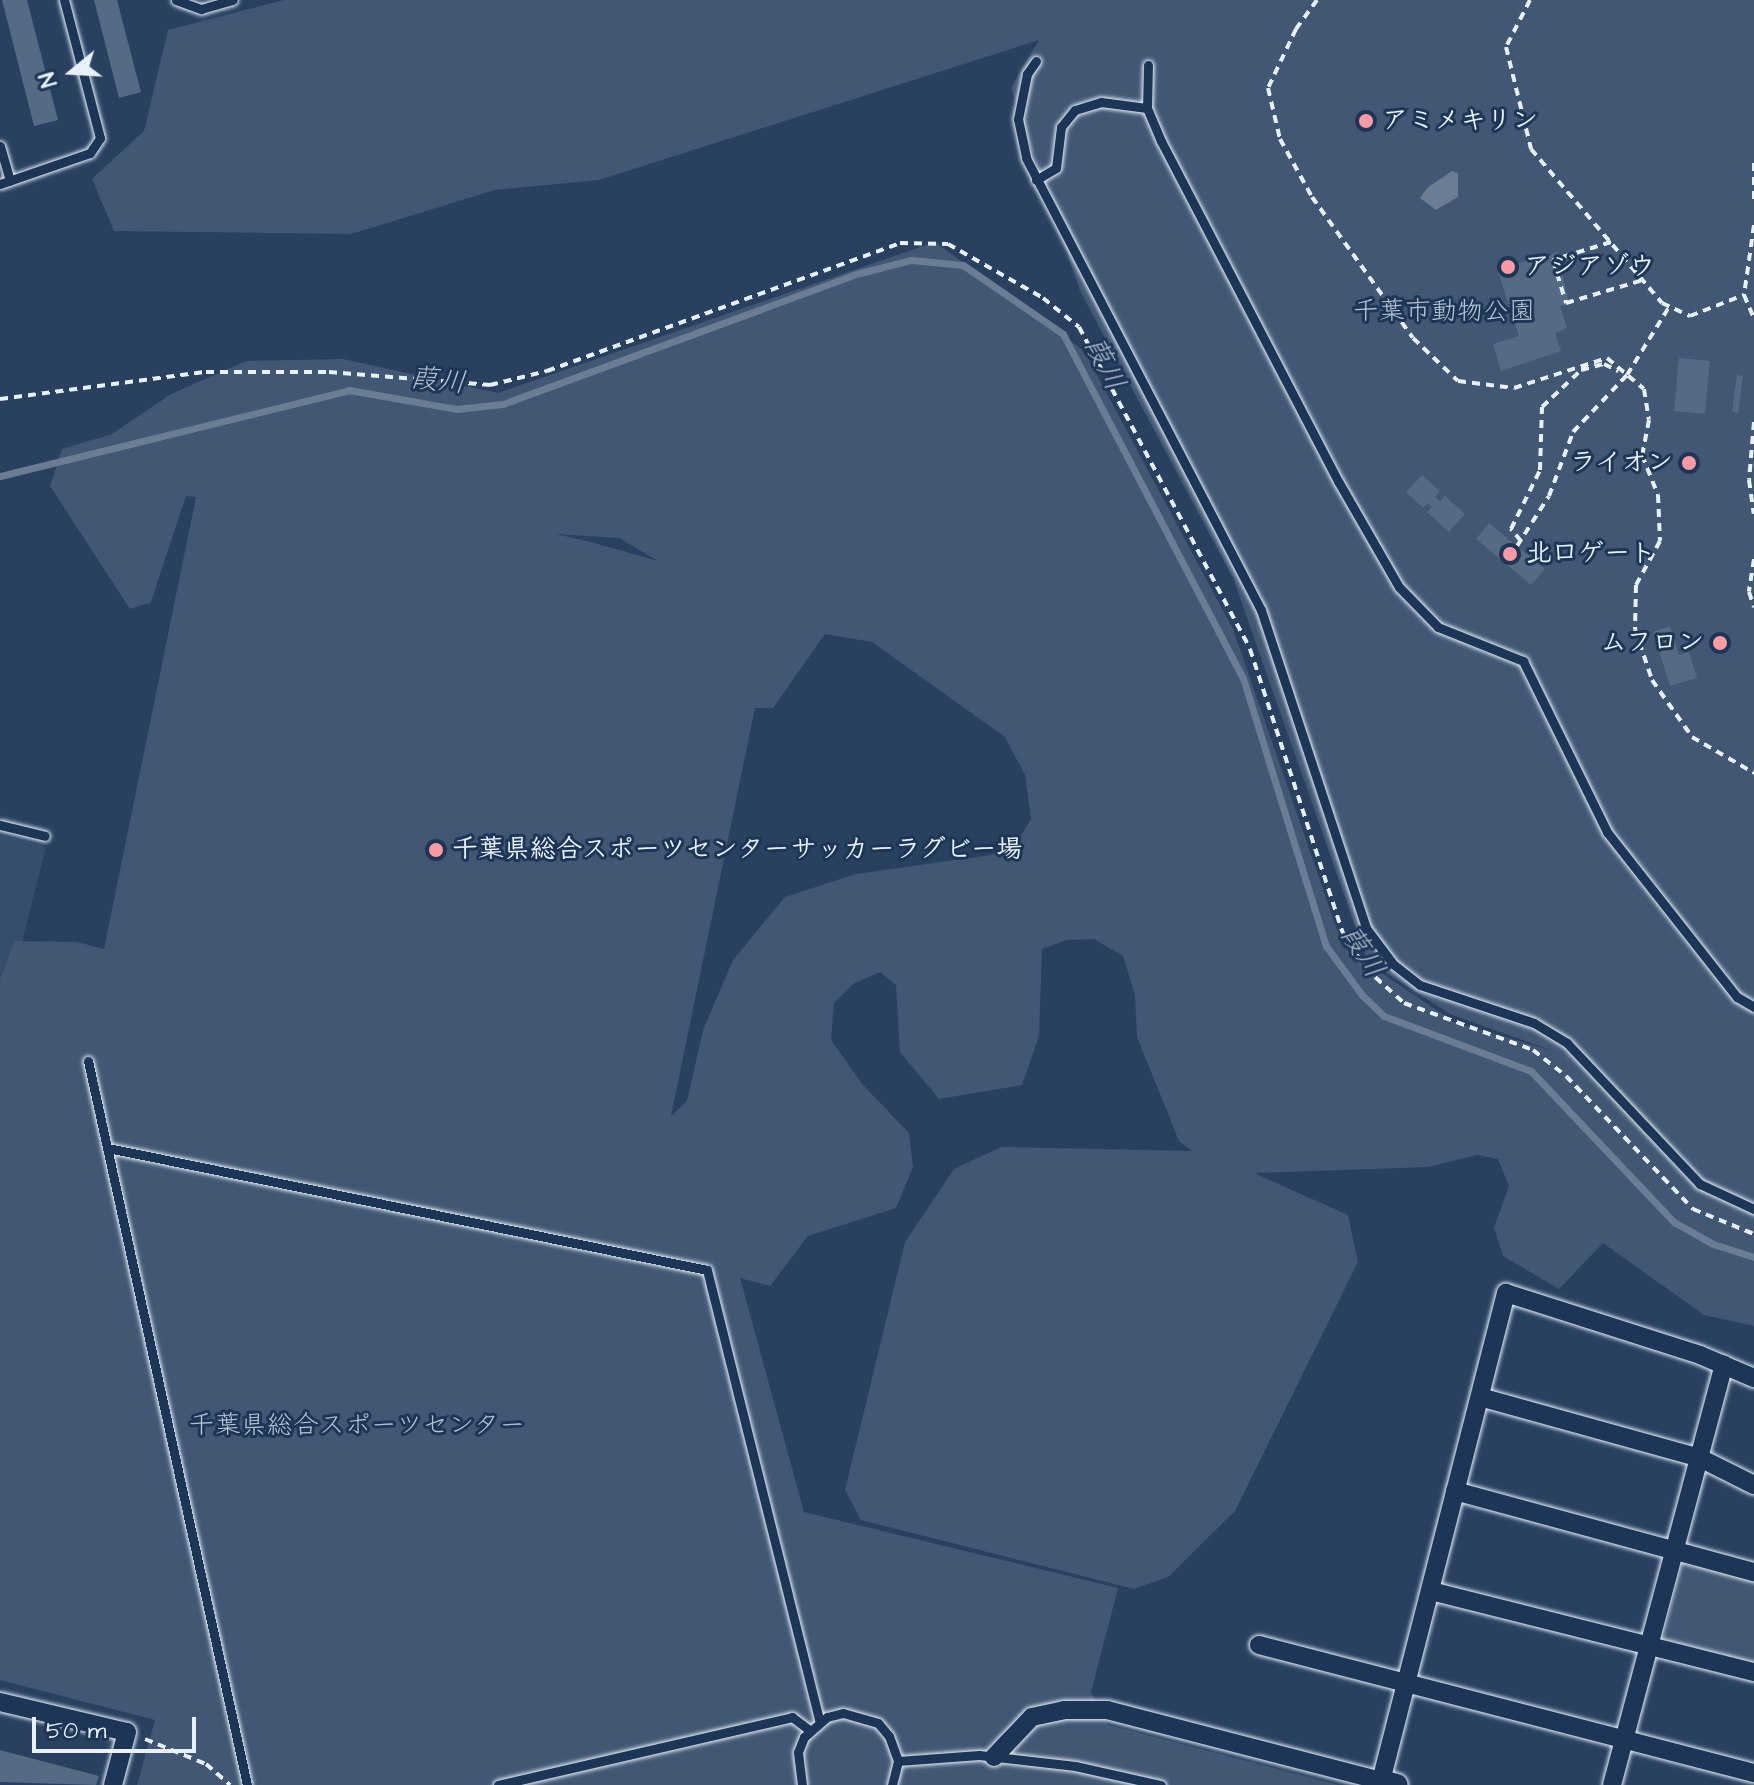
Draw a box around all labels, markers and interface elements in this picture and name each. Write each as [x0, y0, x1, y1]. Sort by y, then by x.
north arrow [32, 32, 112, 112]
text: N [32, 68, 66, 91]
place label: アミメキリン [1382, 105, 1538, 137]
marker: アミメキリン [1357, 112, 1375, 130]
place label: アジアゾウ [1524, 251, 1654, 283]
marker: アジアゾウ [1499, 258, 1517, 276]
park label: 千葉市動物公園 [1353, 296, 1535, 328]
water label: 葭川 [1076, 331, 1132, 397]
water label: 葭川 [408, 361, 468, 401]
place label: ライオン [1569, 447, 1673, 479]
marker: ライオン [1680, 454, 1698, 472]
place label: 北口ゲート [1526, 538, 1656, 570]
marker: 北口ゲート [1501, 545, 1519, 563]
place label: ムフロン [1600, 627, 1704, 659]
marker: ムフロン [1711, 634, 1729, 652]
place label: 千葉県総合スポーツセンターサッカーラグビー場 [452, 834, 1023, 866]
marker: 千葉県総合スポーツセンターサッカーラグビー場 [427, 841, 445, 859]
water label: 葭川 [1333, 919, 1391, 985]
park label: 千葉県総合スポーツセンター [188, 1410, 526, 1442]
scale bar [36, 1701, 200, 1751]
text: 50 m [46, 1714, 106, 1748]

